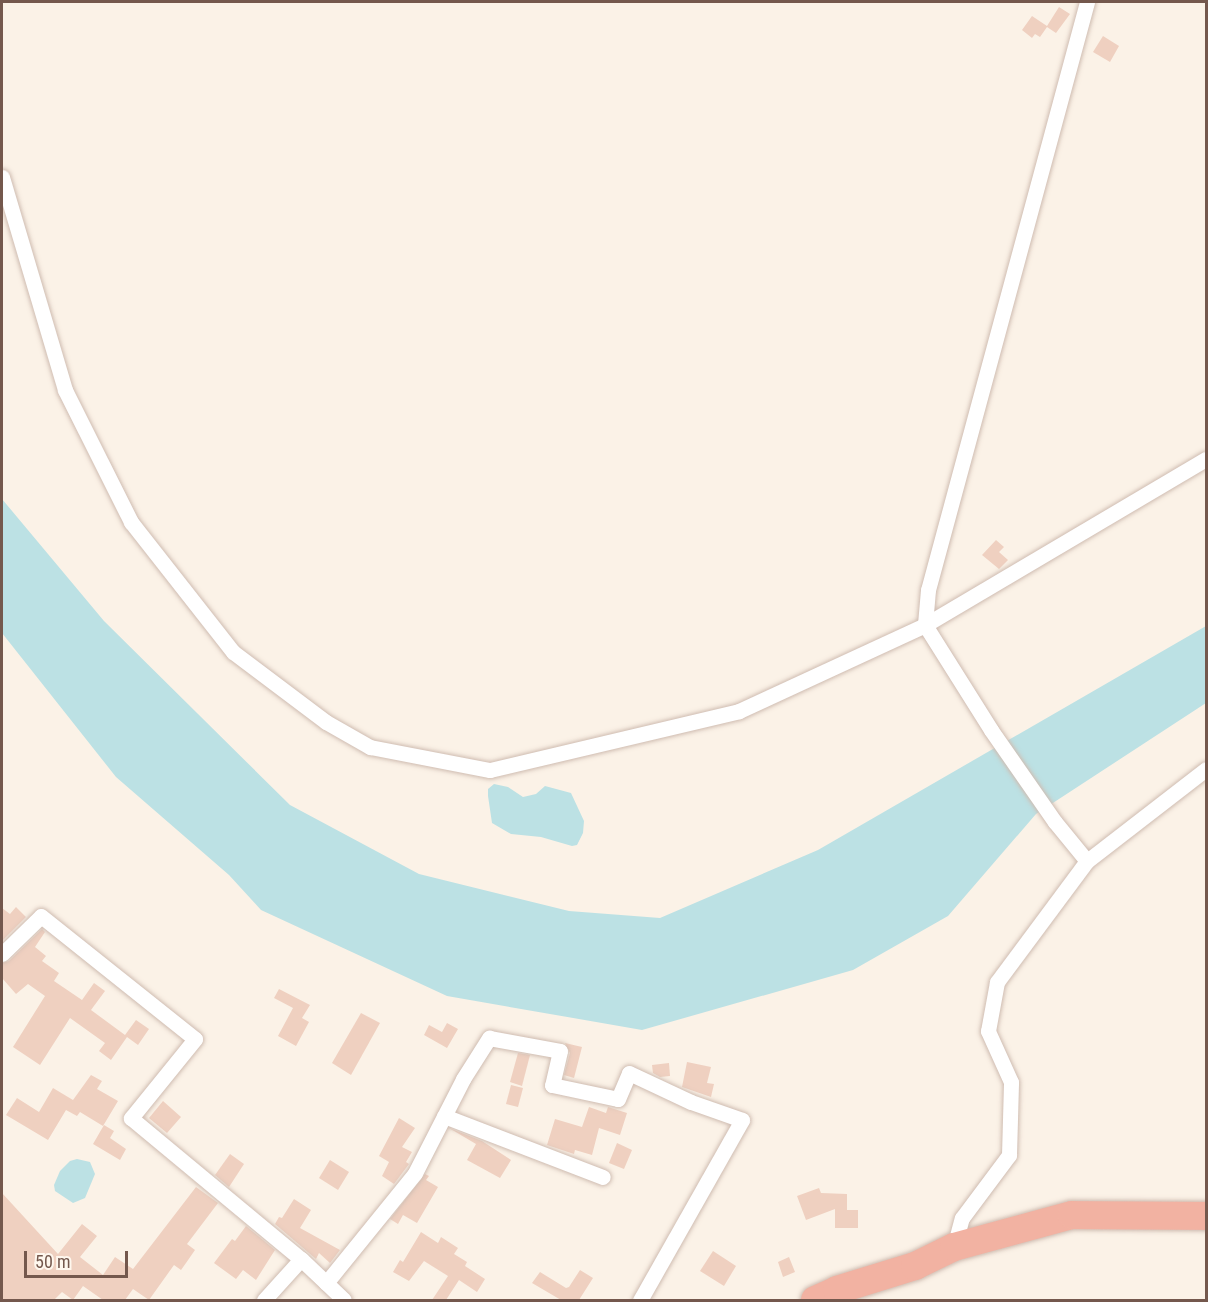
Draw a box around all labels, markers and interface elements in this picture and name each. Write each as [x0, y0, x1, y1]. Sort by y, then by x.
scale bar [27, 1239, 130, 1277]
text: 50 m [35, 1251, 70, 1272]

